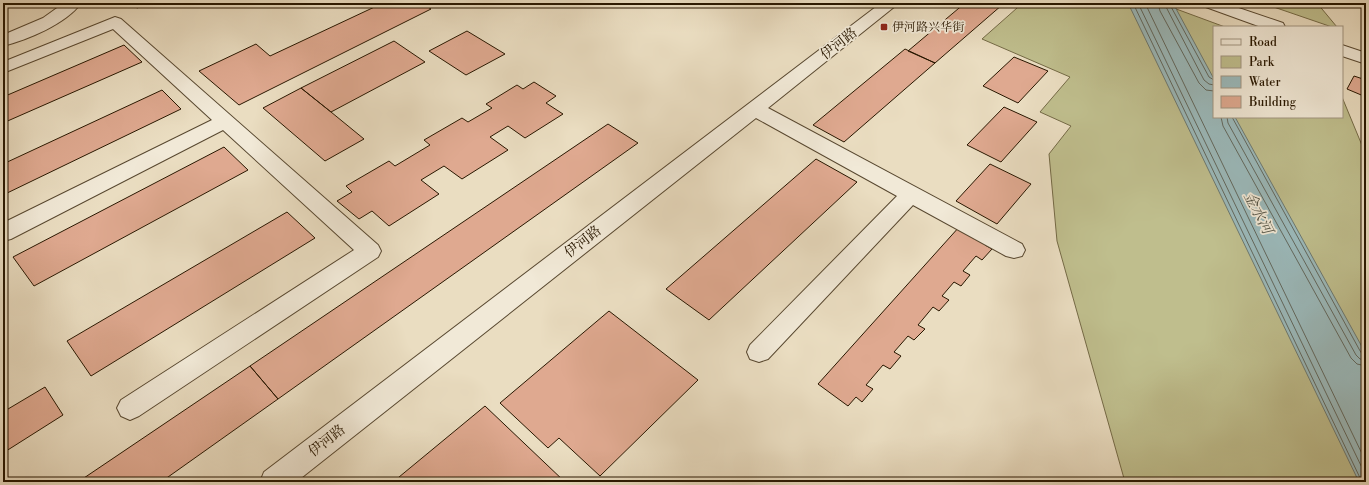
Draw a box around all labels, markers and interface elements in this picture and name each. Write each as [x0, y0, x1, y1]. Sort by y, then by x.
place label: 伊河路兴华街 [892, 20, 965, 35]
marker: 伊河路兴华街 [879, 22, 889, 32]
street label: 伊河路 [817, 24, 861, 64]
legend [1213, 26, 1343, 118]
text: Road [1249, 35, 1277, 50]
text: Park [1249, 55, 1275, 70]
text: Water [1248, 75, 1281, 90]
text: Building [1248, 95, 1297, 110]
water label: 金水河 [1239, 189, 1278, 240]
street label: 伊河路 [561, 222, 605, 262]
street label: 伊河路 [305, 421, 349, 461]

